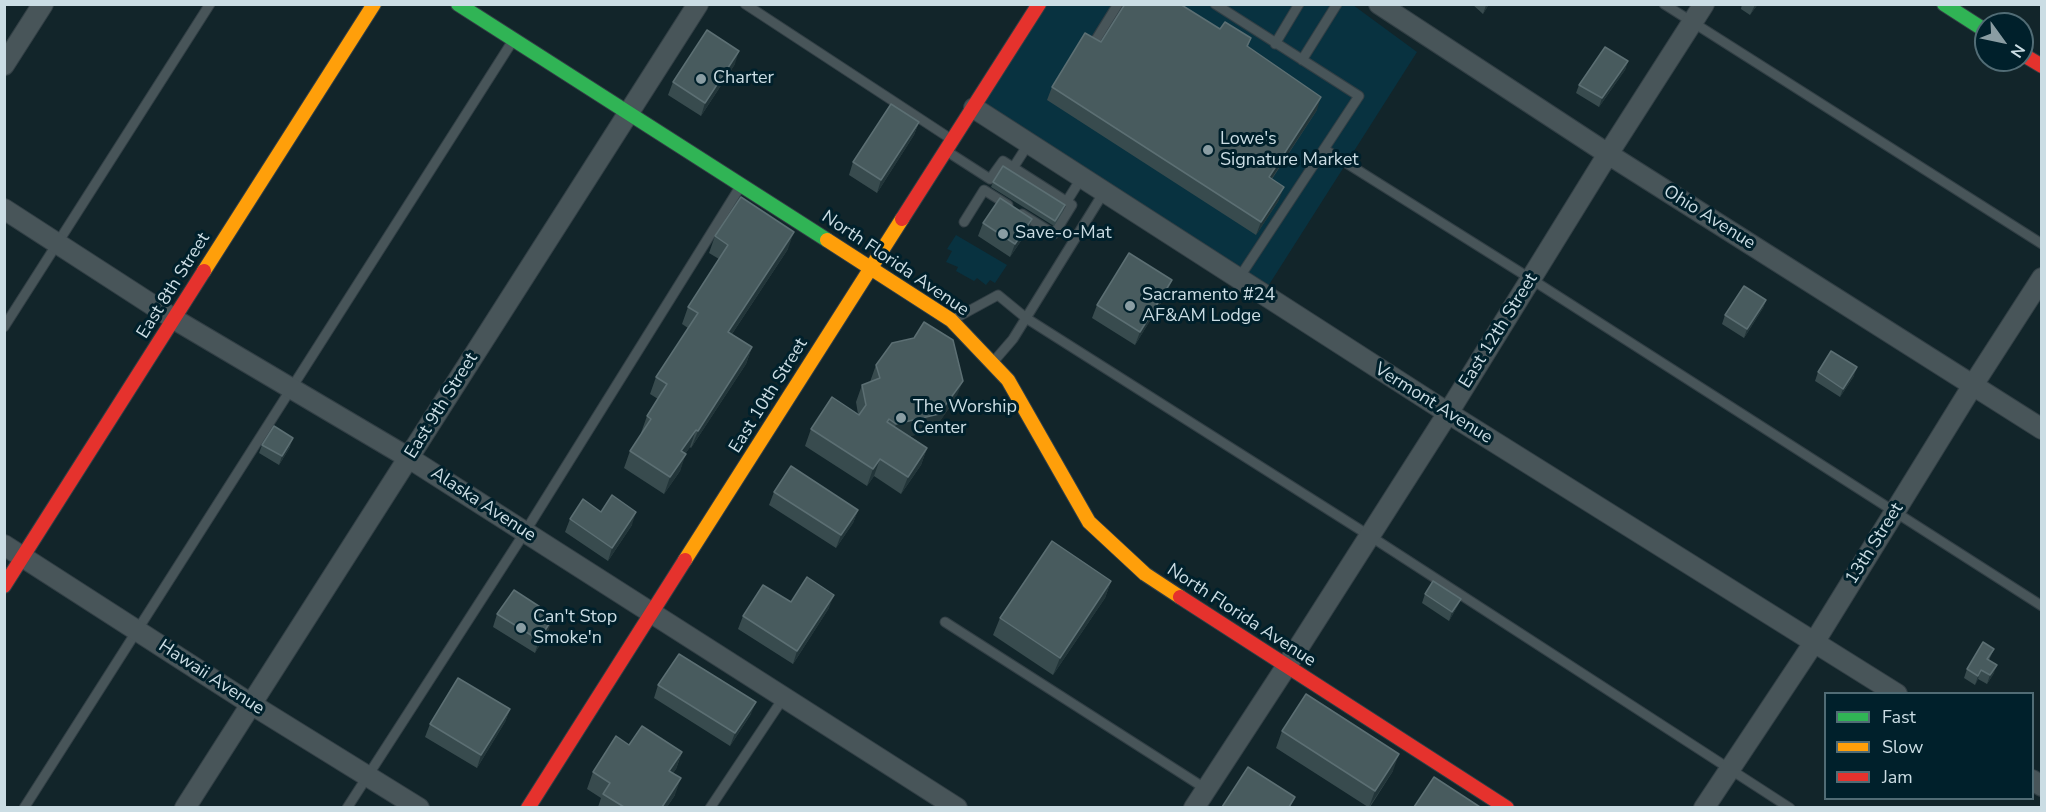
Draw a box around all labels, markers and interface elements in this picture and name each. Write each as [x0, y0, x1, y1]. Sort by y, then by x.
north arrow [1974, 12, 2034, 72]
text: N [2005, 40, 2030, 62]
place label: Charter [713, 68, 774, 90]
marker: Charter [694, 72, 708, 86]
place label: Lowe's Signature Market [1220, 129, 1359, 172]
marker: Lowe's Signature Market [1201, 143, 1215, 157]
street label: Ohio Avenue [1659, 181, 1759, 255]
street label: North Florida Avenue [817, 207, 973, 321]
place label: Save-o-Mat [1015, 223, 1111, 245]
marker: Save-o-Mat [996, 227, 1010, 241]
street label: East 8th Street [133, 229, 215, 343]
street label: East 12th Street [1455, 270, 1543, 392]
place label: Sacramento #24 AF&AM Lodge [1142, 285, 1275, 328]
marker: Sacramento #24 AF&AM Lodge [1123, 299, 1137, 313]
street label: East 10th Street [725, 335, 813, 457]
street label: East 9th Street [401, 349, 483, 463]
street label: Vermont Avenue [1370, 359, 1496, 449]
place label: The Worship Center [913, 397, 1017, 440]
marker: The Worship Center [894, 411, 908, 425]
street label: Alaska Avenue [426, 463, 540, 547]
street label: 13th Street [1842, 499, 1908, 589]
street label: North Florida Avenue [1163, 560, 1319, 672]
place label: Can't Stop Smoke'n [533, 607, 617, 650]
marker: Can't Stop Smoke'n [514, 621, 528, 635]
street label: Hawaii Avenue [154, 636, 268, 720]
legend [1824, 692, 2034, 800]
text: Fast [1882, 705, 1916, 729]
text: Slow [1882, 735, 1923, 759]
text: Jam [1882, 765, 1913, 789]

